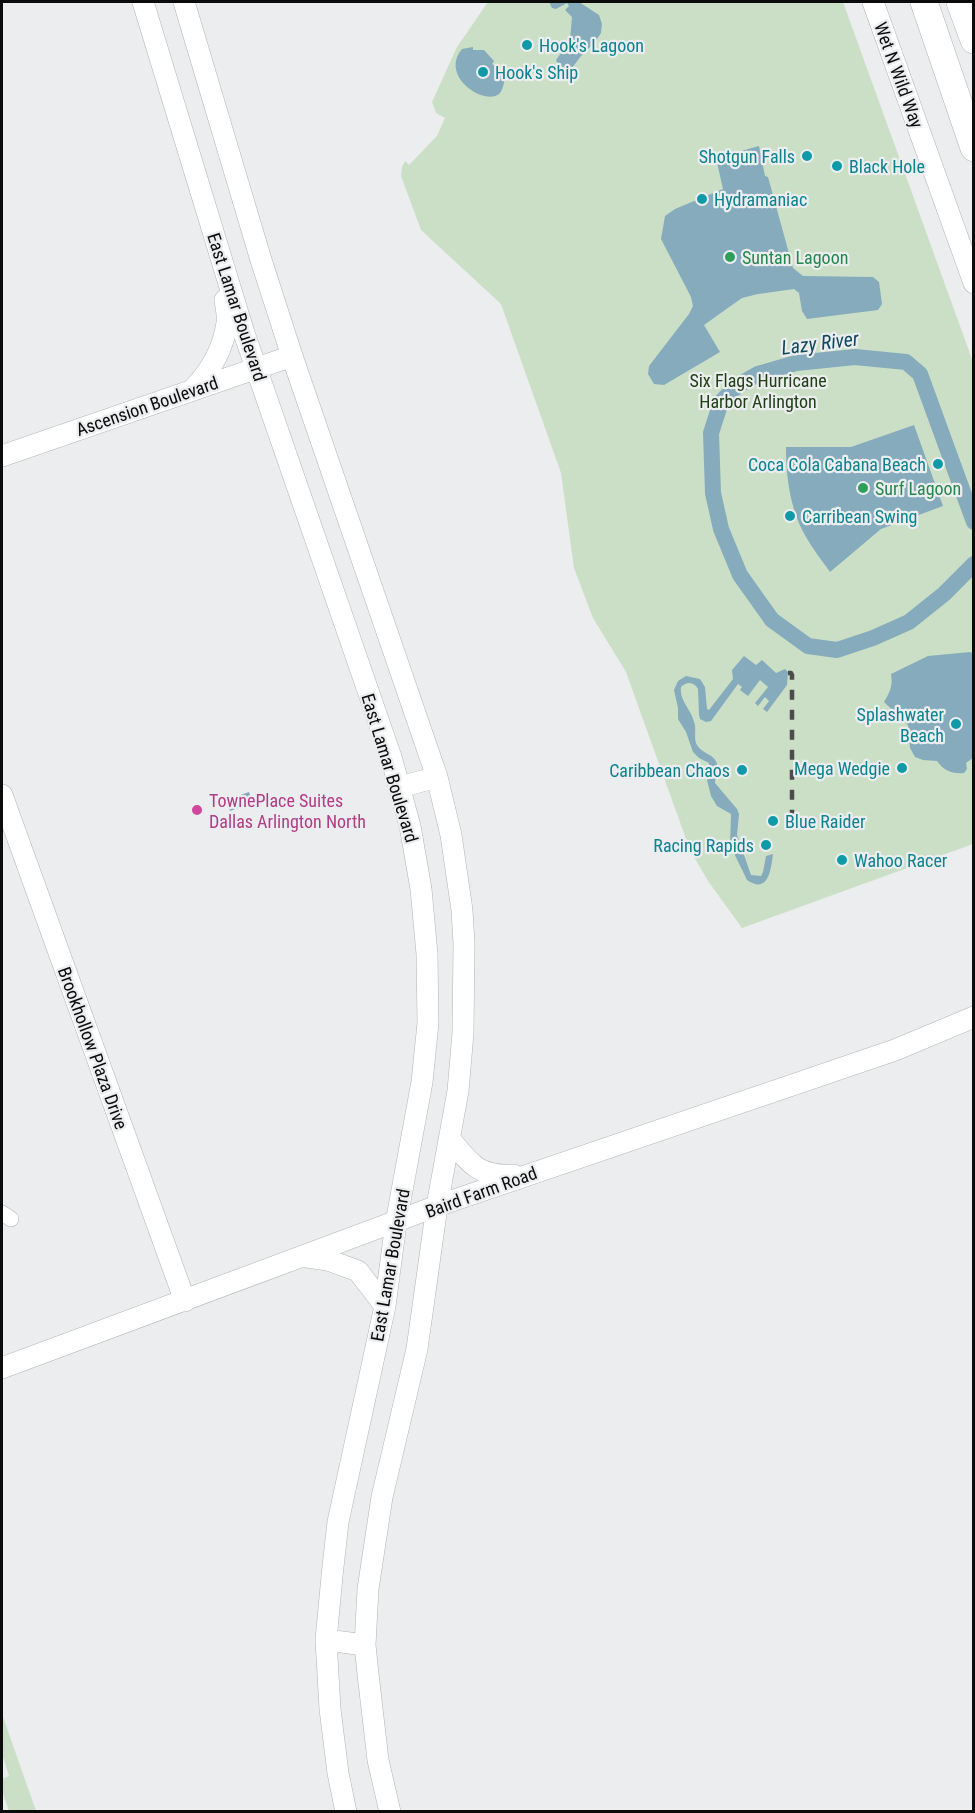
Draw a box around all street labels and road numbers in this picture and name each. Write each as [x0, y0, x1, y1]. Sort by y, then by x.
street label: Wet N Wild Way [870, 19, 928, 131]
street label: East Lamar Boulevard [203, 230, 271, 384]
street label: Ascension Boulevard [73, 372, 221, 440]
street label: East Lamar Boulevard [357, 691, 423, 845]
street label: Brookhollow Plaza Drive [54, 964, 132, 1132]
street label: Baird Farm Road [422, 1162, 540, 1222]
street label: East Lamar Boulevard [366, 1187, 414, 1343]

